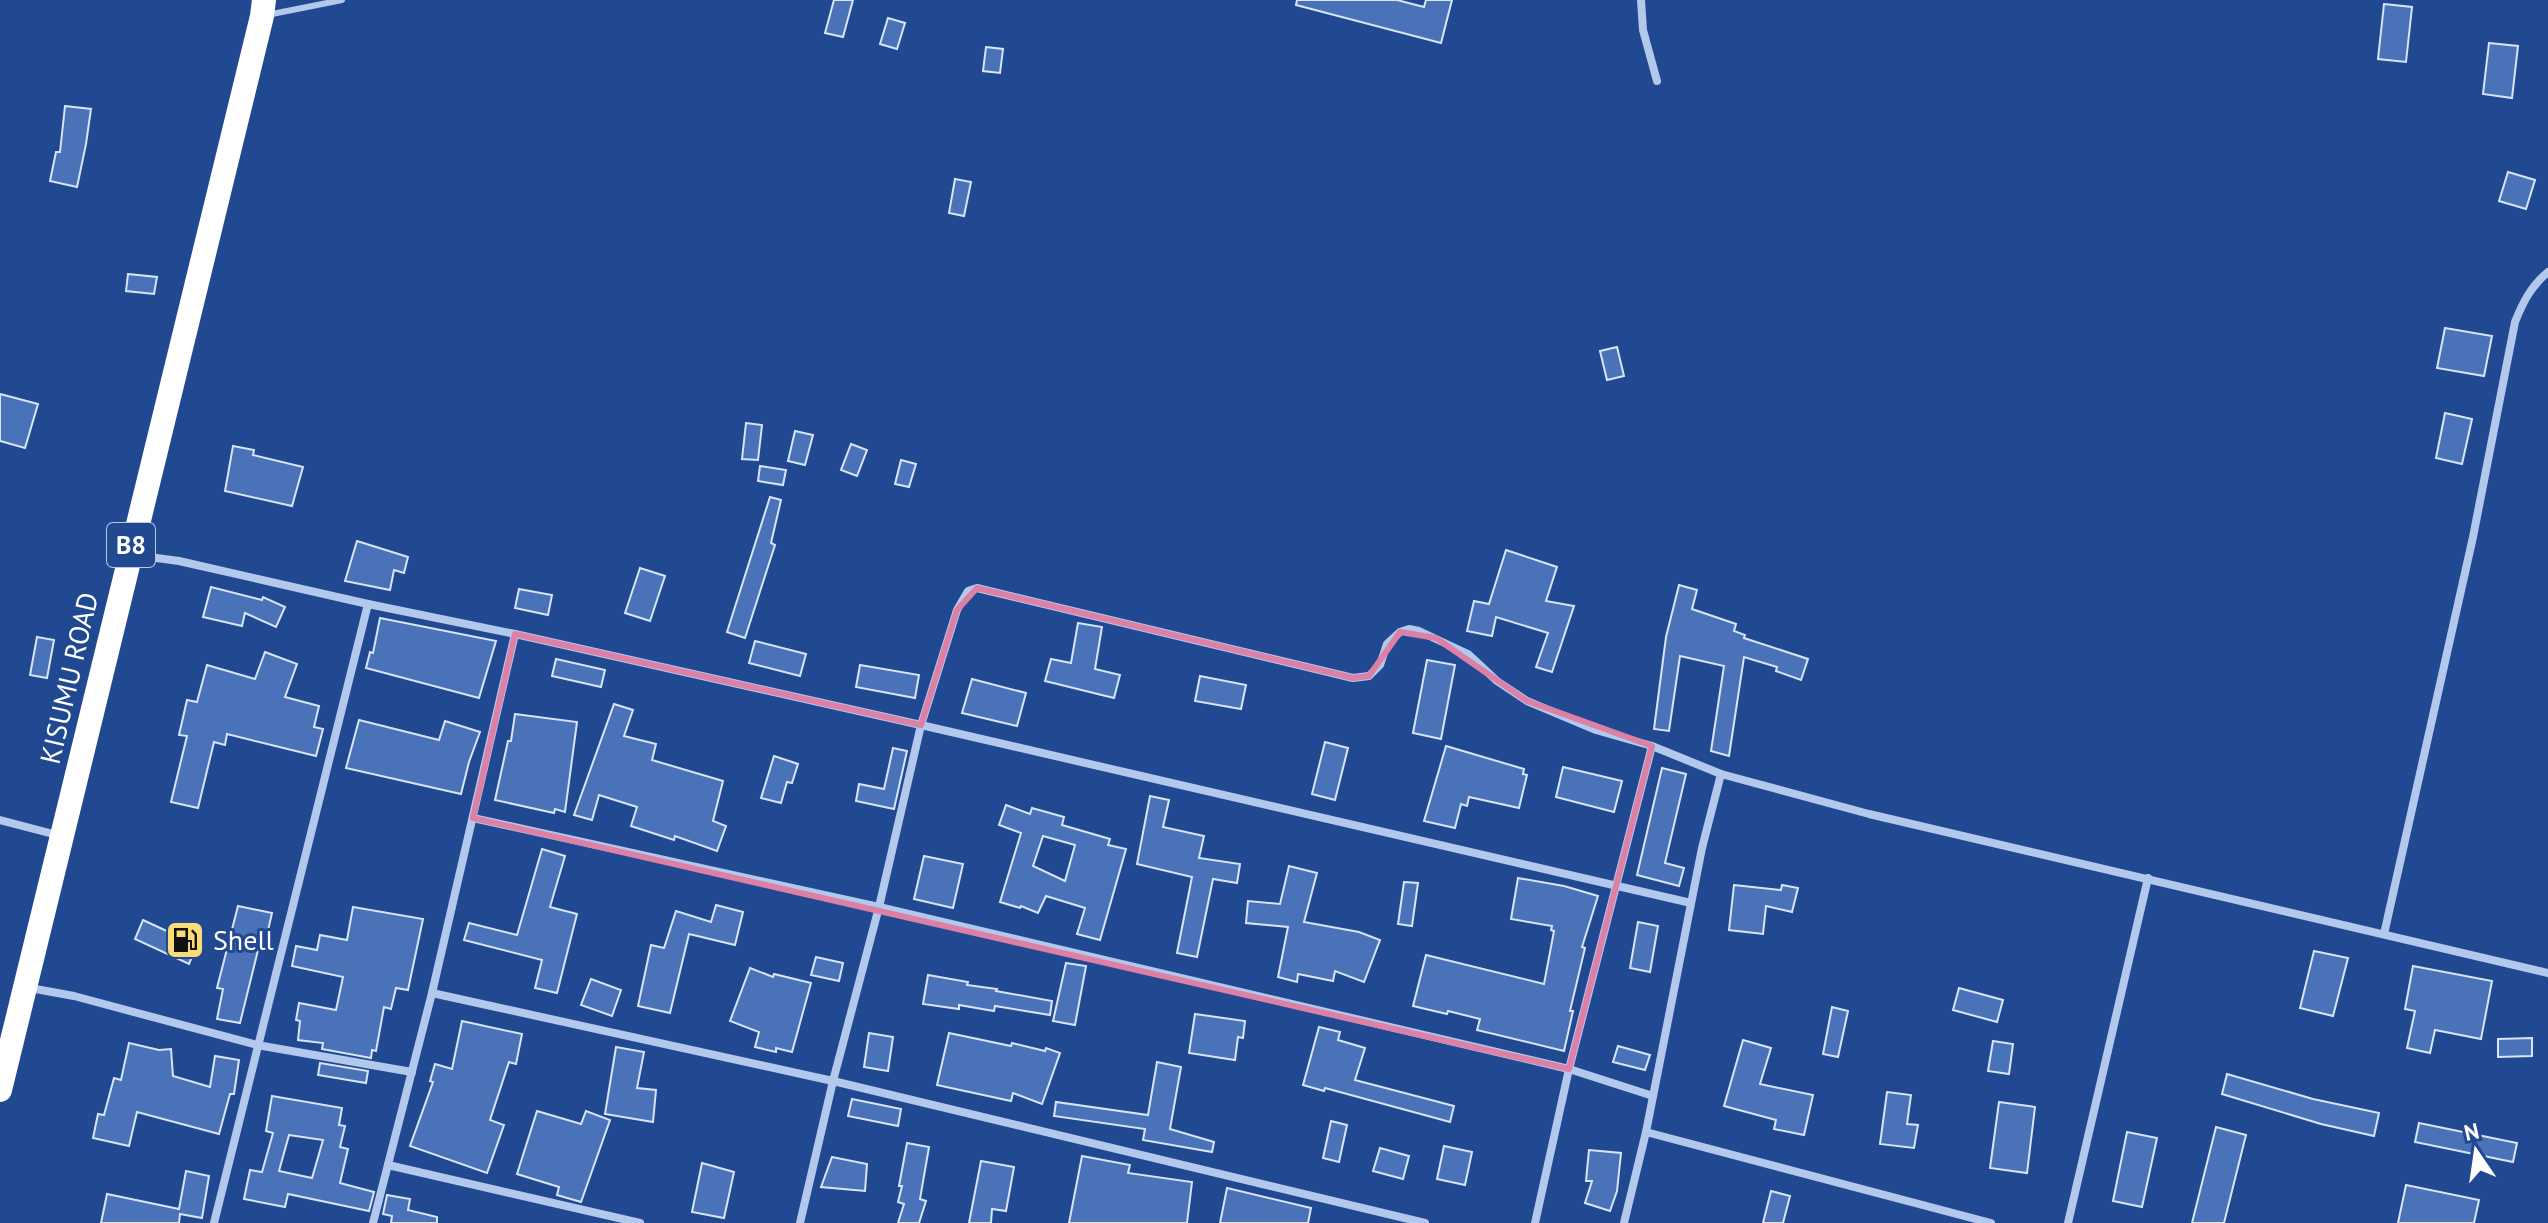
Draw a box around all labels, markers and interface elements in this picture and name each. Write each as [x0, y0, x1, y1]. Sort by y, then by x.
road number: B8 [107, 523, 155, 567]
street label: KISUMU ROAD [31, 589, 106, 767]
fuel station icon: Shell [164, 919, 206, 961]
place label: Shell [213, 921, 274, 958]
north arrow [2436, 1111, 2516, 1191]
text: N [2461, 1116, 2482, 1147]

